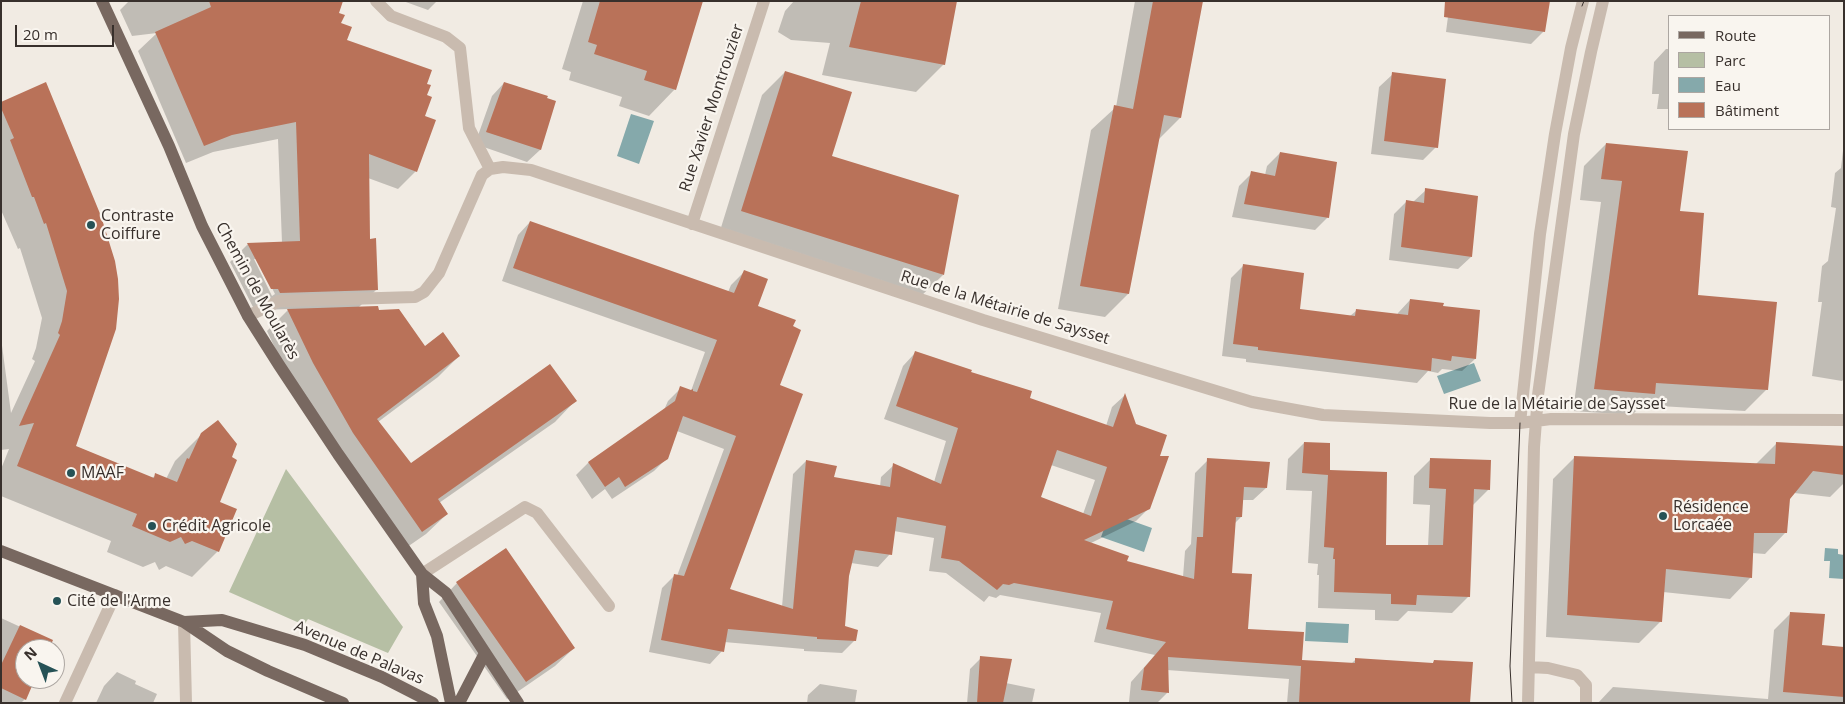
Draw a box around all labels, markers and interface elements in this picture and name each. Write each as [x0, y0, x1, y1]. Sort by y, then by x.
scale bar [18, 15, 116, 47]
legend [1668, 15, 1830, 130]
street label: Rue Xavier Montrouzier [676, 22, 748, 194]
text: 20 m [23, 24, 58, 44]
text: Route [1715, 25, 1756, 45]
text: Parc [1715, 50, 1746, 70]
text: Eau [1715, 75, 1741, 95]
text: Bâtiment [1715, 100, 1779, 120]
place label: Contraste Coiffure [101, 206, 174, 244]
marker: Contraste Coiffure [85, 219, 97, 231]
street label: Chemin de Moularès [211, 219, 303, 363]
street label: Rue de la Métairie de Saysset [898, 267, 1112, 349]
street label: Rue de la Métairie de Saysset [1448, 394, 1666, 414]
place label: MAAF [81, 463, 124, 483]
marker: MAAF [65, 467, 77, 479]
place label: Résidence Lorcaée [1673, 497, 1749, 535]
marker: Résidence Lorcaée [1657, 510, 1669, 522]
place label: Crédit Agricole [162, 516, 271, 536]
marker: Crédit Agricole [146, 520, 158, 532]
place label: Cité de l'Arme [67, 591, 171, 611]
marker: Cité de l'Arme [51, 595, 63, 607]
street label: Avenue de Palavas [291, 617, 427, 689]
north arrow [15, 639, 65, 689]
text: N [19, 643, 41, 664]

